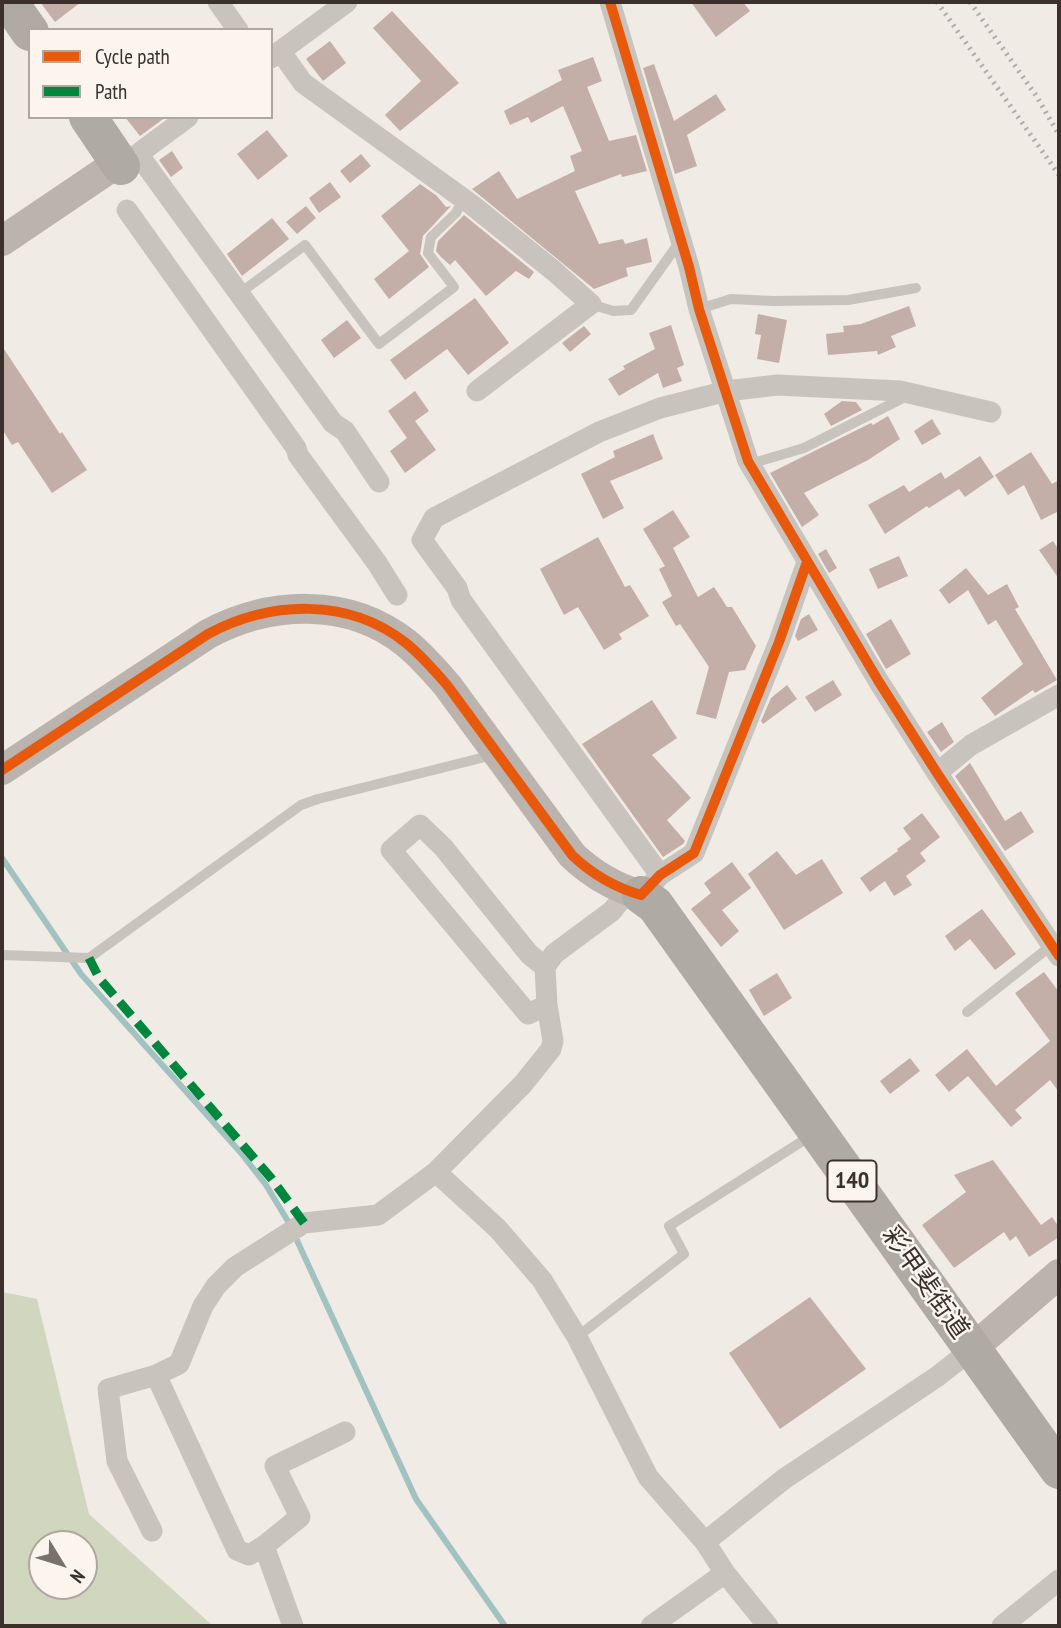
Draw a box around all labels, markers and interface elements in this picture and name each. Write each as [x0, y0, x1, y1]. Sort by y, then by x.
legend [28, 28, 273, 119]
text: Cycle path [95, 43, 170, 70]
text: Path [95, 78, 127, 105]
road number: 140 [828, 1161, 876, 1202]
street label: 彩甲斐街道 [875, 1221, 975, 1345]
north arrow [28, 1530, 98, 1600]
text: N [65, 1565, 91, 1588]

